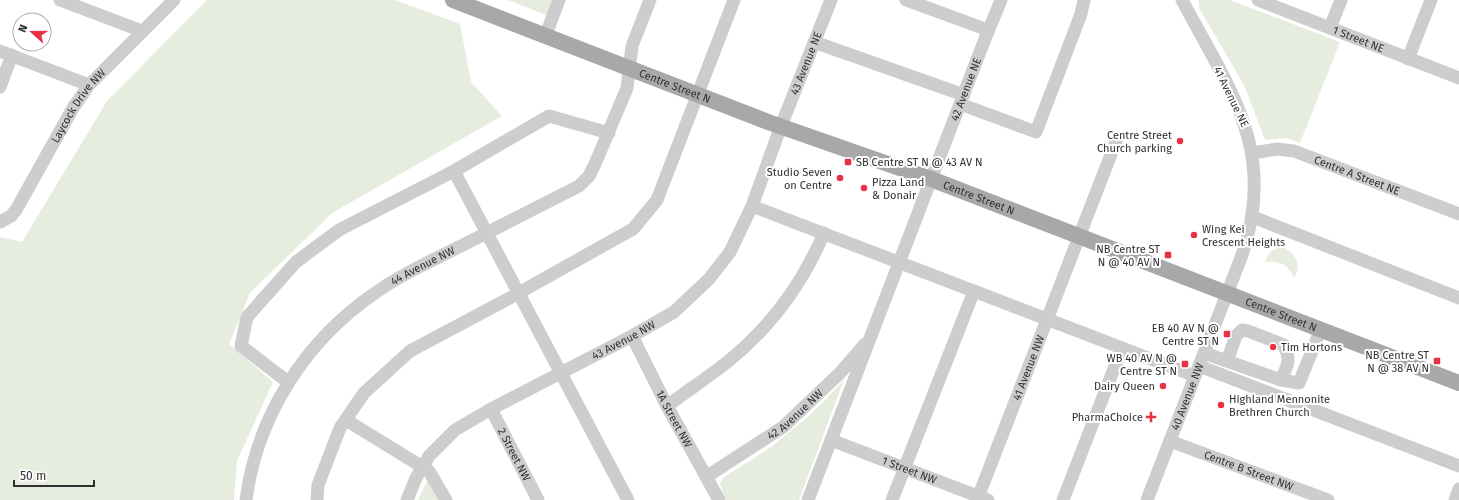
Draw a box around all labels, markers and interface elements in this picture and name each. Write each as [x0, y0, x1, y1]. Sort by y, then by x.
north arrow [12, 12, 52, 52]
text: N [16, 23, 31, 34]
street label: 1 Street NE [1331, 23, 1386, 55]
street label: 43 Avenue NE [788, 29, 824, 97]
street label: 42 Avenue NE [948, 56, 984, 123]
street label: 41 Avenue NE [1211, 65, 1251, 129]
street label: Laycock Drive NW [48, 66, 108, 145]
street label: Centre Street N [637, 66, 713, 106]
place label: Centre Street Church parking [1097, 129, 1172, 155]
marker: Centre Street Church parking [1175, 136, 1185, 146]
street label: Centre A Street NE [1312, 153, 1402, 197]
place label: SB Centre ST N @ 43 AV N [856, 156, 982, 169]
marker: SB Centre ST N @ 43 AV N [843, 157, 853, 167]
place label: Studio Seven on Centre [767, 166, 832, 192]
marker: Studio Seven on Centre [835, 173, 845, 183]
place label: Pizza Land & Donair [872, 176, 924, 202]
street label: Centre Street N [941, 178, 1017, 217]
marker: Pizza Land & Donair [859, 183, 869, 193]
place label: Wing Kei Crescent Heights [1202, 223, 1285, 249]
marker: Wing Kei Crescent Heights [1189, 230, 1199, 240]
place label: NB Centre ST N @ 40 AV N [1096, 243, 1160, 269]
street label: 44 Avenue NW [388, 244, 457, 288]
marker: NB Centre ST N @ 40 AV N [1163, 250, 1173, 260]
street label: Centre Street N [1244, 295, 1319, 334]
street label: 43 Avenue NW [589, 318, 657, 362]
place label: EB 40 AV N @ Centre ST N [1152, 322, 1219, 348]
marker: EB 40 AV N @ Centre ST N [1222, 329, 1232, 339]
street label: 41 Avenue NW [1010, 333, 1047, 402]
place label: Tim Hortons [1281, 341, 1342, 354]
marker: Tim Hortons [1268, 342, 1278, 352]
place label: NB Centre ST N @ 38 AV N [1365, 349, 1429, 375]
place label: WB 40 AV N @ Centre ST N [1107, 352, 1177, 378]
marker: NB Centre ST N @ 38 AV N [1432, 356, 1442, 366]
marker: WB 40 AV N @ Centre ST N [1180, 359, 1190, 369]
street label: 40 Avenue NW [1168, 361, 1206, 432]
place label: Dairy Queen [1094, 380, 1155, 393]
marker: Dairy Queen [1158, 381, 1168, 391]
street label: 42 Avenue NW [764, 386, 825, 442]
street label: 1A Street NW [654, 388, 695, 450]
place label: Highland Mennonite Brethren Church [1229, 393, 1330, 419]
marker: Highland Mennonite Brethren Church [1216, 400, 1226, 410]
place label: PharmaChoice [1072, 411, 1143, 424]
marker: PharmaChoice [1146, 412, 1156, 422]
street label: 2 Street NW [495, 426, 533, 483]
street label: Centre B Street NW [1202, 448, 1295, 493]
street label: 1 Street NW [880, 454, 938, 486]
scale bar [14, 462, 94, 488]
text: 50 m [20, 469, 46, 483]

